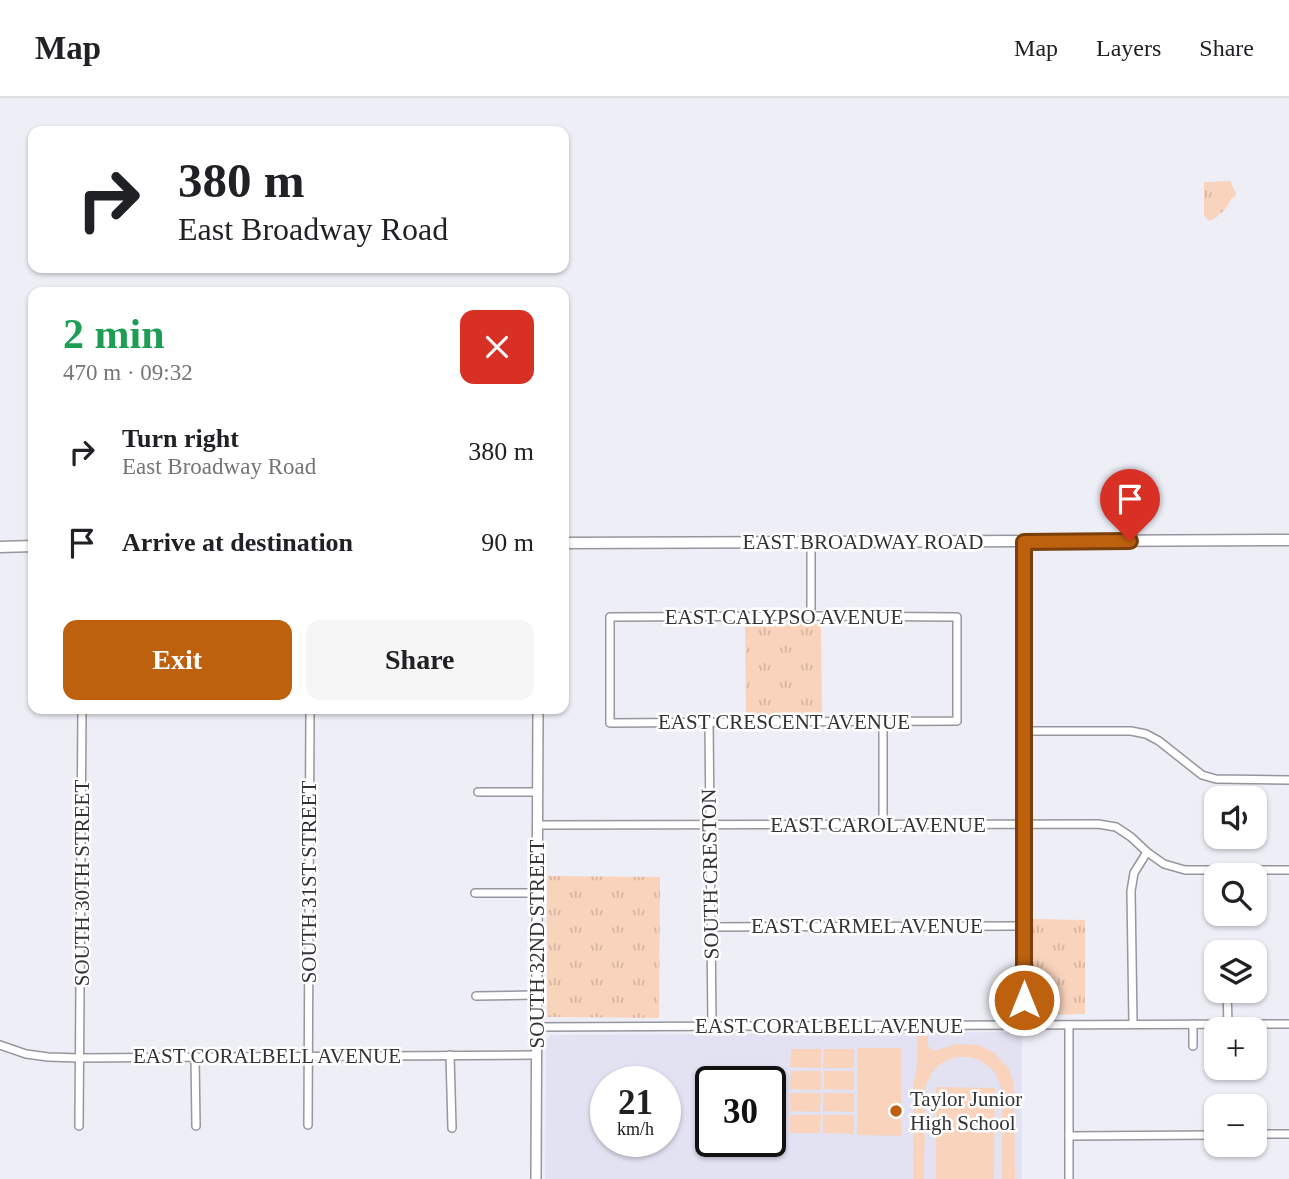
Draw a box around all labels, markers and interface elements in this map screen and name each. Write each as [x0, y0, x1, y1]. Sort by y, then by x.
text: Map [35, 30, 101, 66]
text: Map [1014, 35, 1058, 61]
text: Layers [1096, 35, 1161, 61]
text: Share [1199, 35, 1254, 61]
text: 380 m [178, 153, 305, 208]
icon: right [63, 154, 154, 245]
text: East Broadway Road [178, 211, 448, 247]
button: close [460, 310, 534, 384]
text: 2 min [63, 311, 165, 357]
text: 470 m · 09:32 [63, 360, 193, 385]
text: Turn right [122, 424, 239, 453]
icon: right [63, 433, 101, 471]
text: 380 m [468, 437, 534, 466]
text: East Broadway Road [122, 454, 316, 479]
pin [1100, 469, 1160, 541]
icon: arrive [1111, 480, 1149, 518]
icon: arrive [63, 524, 101, 562]
text: Arrive at destination [122, 528, 353, 557]
text: 90 m [481, 528, 534, 557]
street label: EAST BROADWAY ROAD [743, 530, 983, 554]
street label: EAST CALYPSO AVENUE [665, 605, 903, 629]
button: Exit [63, 620, 292, 700]
button: Share [306, 620, 534, 700]
street label: EAST CRESCENT AVENUE [658, 710, 910, 734]
street label: SOUTH 30TH STREET [70, 780, 94, 986]
street label: SOUTH 31ST STREET [297, 781, 321, 983]
map controls [1204, 786, 1267, 1157]
button: sound [1204, 786, 1267, 849]
street label: SOUTH CRESTON [697, 789, 723, 959]
street label: EAST CAROL AVENUE [770, 813, 986, 837]
street label: SOUTH 32ND STREET [525, 839, 549, 1048]
button: search [1204, 863, 1267, 926]
street label: EAST CARMEL AVENUE [751, 914, 983, 938]
button: layers [1204, 940, 1267, 1003]
position arrow [987, 963, 1061, 1037]
street label: EAST CORALBELL AVENUE [695, 1014, 963, 1038]
button: + [1204, 1017, 1267, 1080]
street label: EAST CORALBELL AVENUE [133, 1044, 401, 1068]
speed limit sign: 30 [695, 1066, 786, 1157]
text: 21 [618, 1083, 653, 1122]
place label: Taylor Junior High School [910, 1087, 1022, 1135]
button: − [1204, 1094, 1267, 1157]
marker: Taylor Junior High School [888, 1103, 904, 1119]
text: km/h [617, 1119, 654, 1139]

